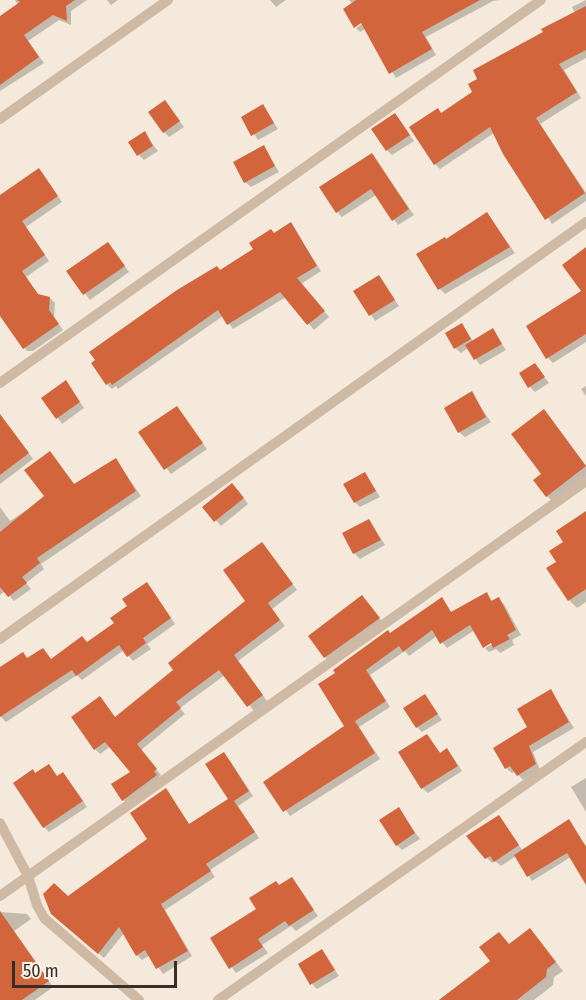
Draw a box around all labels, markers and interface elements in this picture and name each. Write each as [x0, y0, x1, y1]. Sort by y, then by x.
scale bar [15, 949, 180, 987]
text: 50 m [23, 960, 59, 982]

